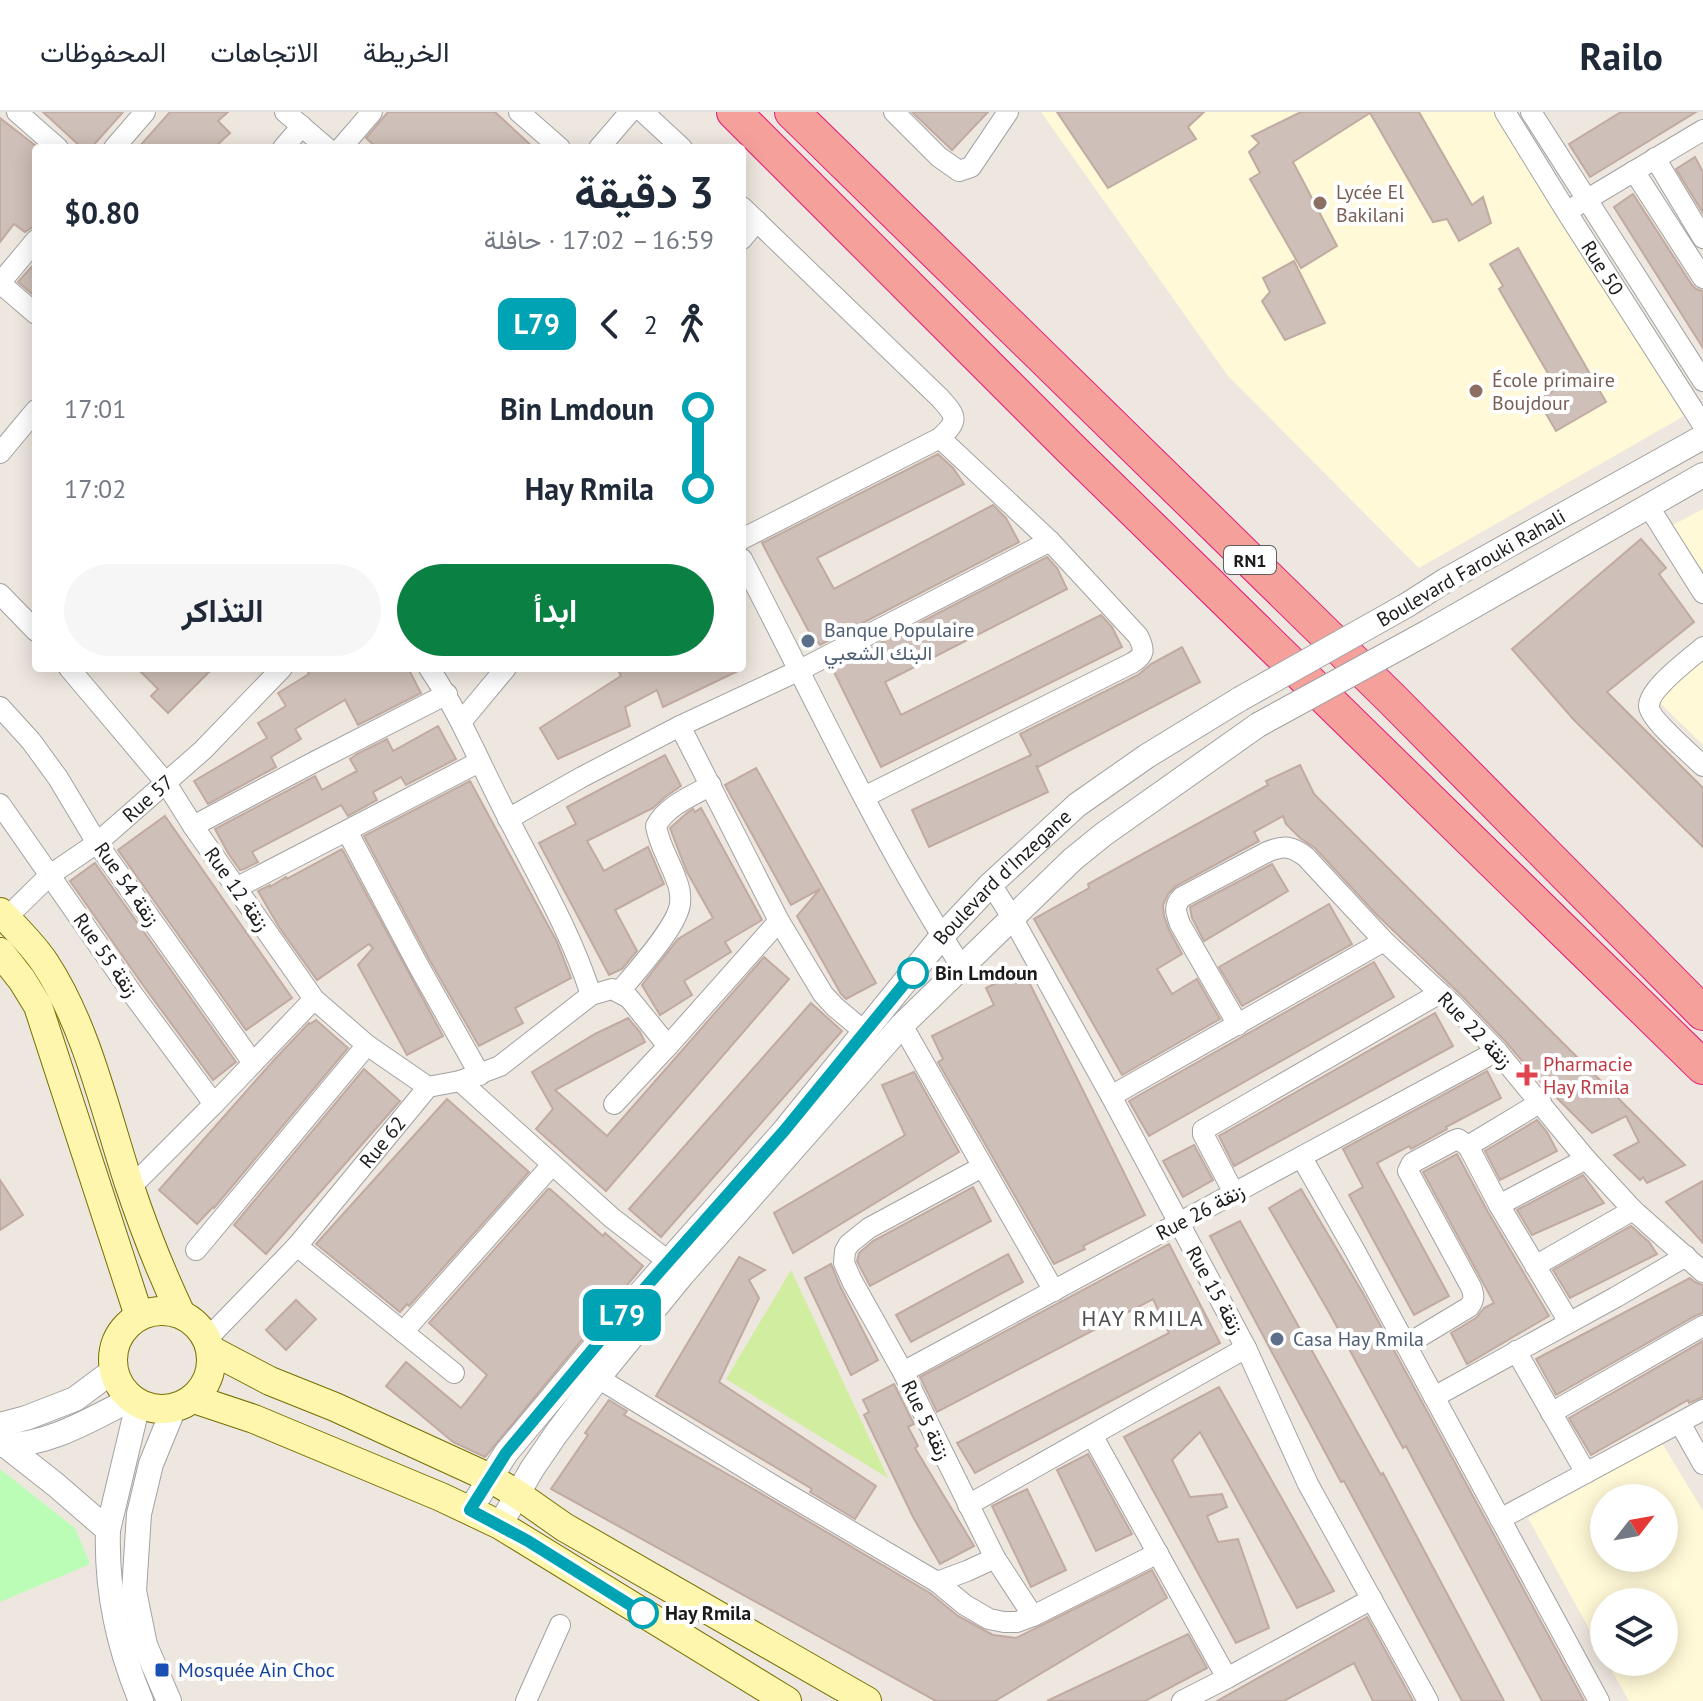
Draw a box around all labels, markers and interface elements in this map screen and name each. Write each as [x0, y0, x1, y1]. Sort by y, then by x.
text: Railo [1579, 31, 1663, 80]
text: المحفوظات [40, 33, 166, 70]
text: الاتجاهات [210, 33, 319, 70]
text: الخريطة [363, 33, 449, 70]
text: 3 دقيقة [574, 163, 714, 220]
place label: Lycée El Bakilani [1336, 179, 1405, 228]
text: $0.80 [64, 193, 139, 232]
marker: Lycée El Bakilani [1311, 194, 1329, 212]
text: 16:59 – 17:02 · حافلة [484, 223, 714, 256]
street label: Rue 50 [1575, 236, 1630, 300]
icon: back [588, 302, 632, 346]
icon: walk [670, 302, 714, 346]
text: L79 [514, 305, 560, 342]
text: 2 [644, 308, 658, 341]
place label: École primaire Boujdour [1492, 367, 1615, 416]
marker: École primaire Boujdour [1467, 382, 1485, 400]
text: Bin Lmdoun [500, 389, 654, 428]
text: 17:01 [64, 392, 126, 425]
text: Hay Rmila [525, 469, 654, 508]
text: 17:02 [64, 472, 126, 505]
street label: Boulevard Farouki Rahali [1372, 503, 1570, 633]
road number: RN1 [1224, 546, 1276, 574]
button: التذاكر [64, 564, 381, 656]
button: ابدأ [397, 564, 714, 656]
place label: Banque Populaire البنك الشعبي [824, 617, 974, 670]
marker: Banque Populaire البنك الشعبي [799, 632, 817, 650]
street label: Rue 57 [117, 769, 179, 828]
street label: Boulevard d'Inzegane [927, 804, 1077, 950]
street label: Rue 54 زنقة [89, 837, 165, 931]
street label: Rue 12 زنقة [199, 842, 275, 936]
street label: Rue 55 زنقة [68, 908, 144, 1002]
marker: Bin Lmdoun [898, 958, 928, 988]
place label: Bin Lmdoun [935, 960, 1038, 986]
street label: Rue 22 زنقة [1432, 986, 1518, 1074]
place label: Pharmacie Hay Rmila [1543, 1051, 1633, 1100]
marker: Pharmacie Hay Rmila [1518, 1066, 1536, 1084]
street label: Rue 62 [354, 1111, 412, 1173]
street label: Rue 26 زنقة [1151, 1178, 1249, 1246]
street label: Rue 15 زنقة [1180, 1241, 1250, 1339]
line badge: L79 [576, 1289, 668, 1341]
text: L79 [599, 1296, 645, 1333]
district label: HAY RMILA [1081, 1304, 1205, 1332]
place label: Casa Hay Rmila [1293, 1326, 1424, 1352]
marker: Casa Hay Rmila [1268, 1330, 1286, 1348]
street label: Rue 5 زنقة [896, 1376, 956, 1464]
north arrow [1590, 1484, 1678, 1572]
map controls [1590, 1484, 1678, 1676]
button: layers [1590, 1588, 1678, 1676]
marker: Hay Rmila [628, 1598, 658, 1628]
place label: Hay Rmila [665, 1600, 751, 1626]
place label: Mosquée Ain Choc [178, 1657, 335, 1683]
marker: Mosquée Ain Choc [153, 1661, 171, 1679]

